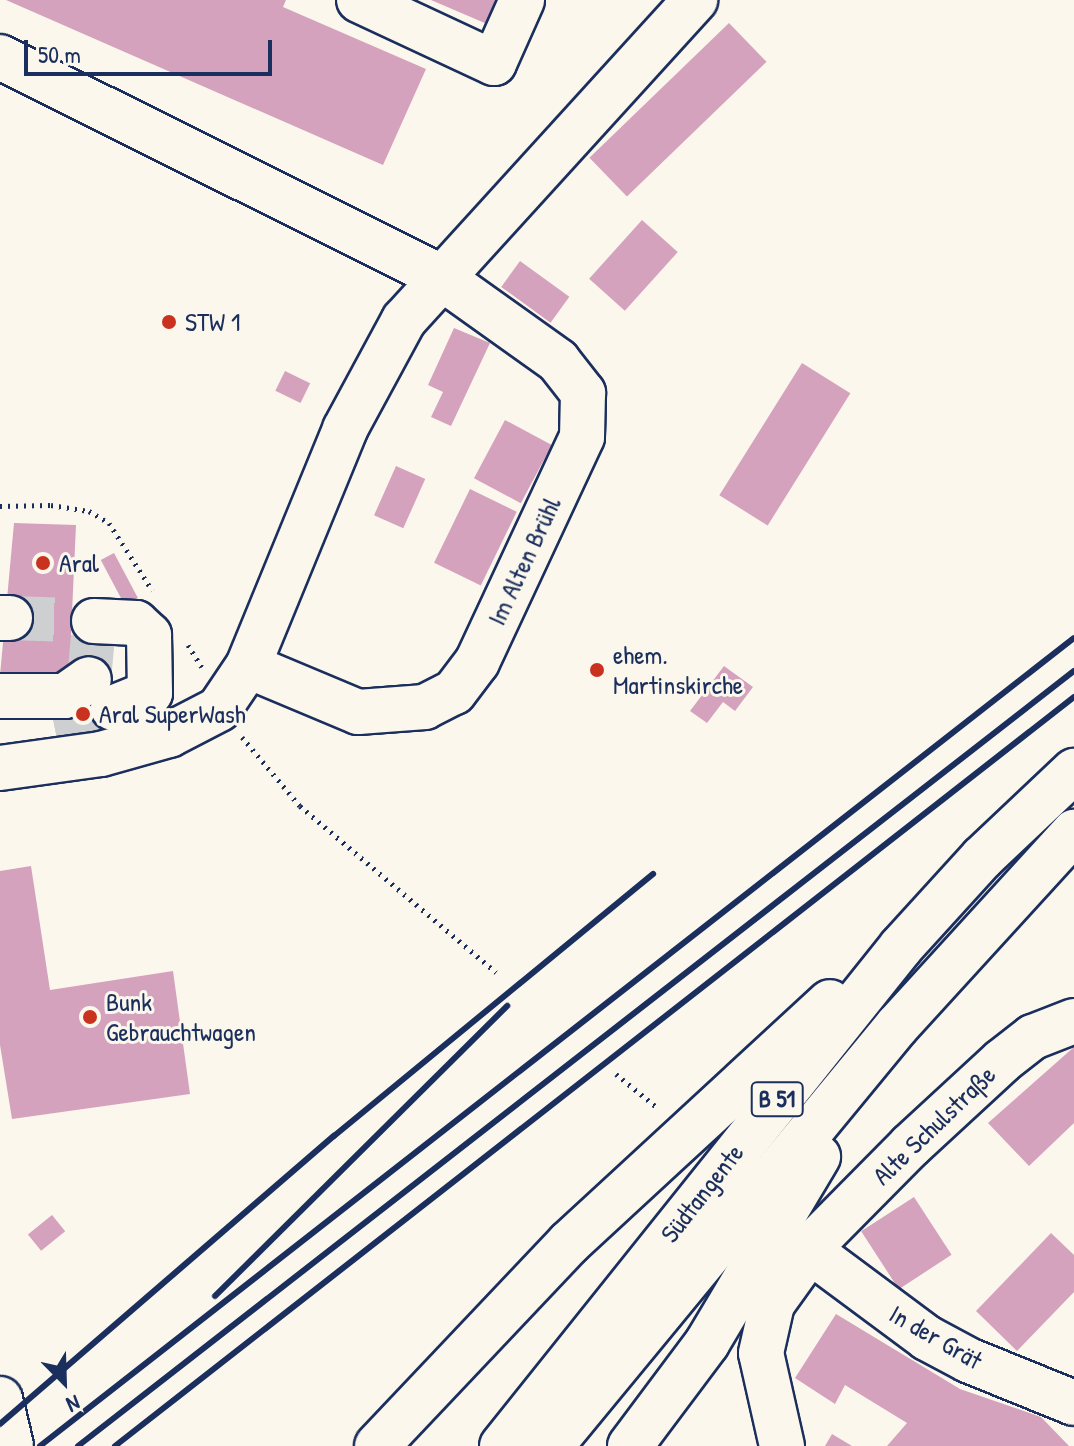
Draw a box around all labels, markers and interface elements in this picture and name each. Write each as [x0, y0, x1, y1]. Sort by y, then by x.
scale bar [28, 24, 276, 74]
text: 50 m [38, 38, 81, 70]
place label: STW 1 [185, 306, 241, 338]
marker: STW 1 [160, 313, 178, 331]
street label: Im Alten Brühl [481, 492, 567, 630]
place label: Aral [59, 547, 99, 579]
marker: Aral [34, 554, 52, 572]
place label: ehem. Martinskirche [613, 639, 743, 700]
marker: ehem. Martinskirche [588, 661, 606, 679]
place label: Aral SuperWash [99, 698, 246, 730]
marker: Aral SuperWash [74, 705, 92, 723]
place label: Bunk Gebrauchtwagen [106, 986, 256, 1048]
marker: Bunk Gebrauchtwagen [81, 1008, 99, 1026]
street label: Alte Schulstraße [866, 1059, 1002, 1191]
road number: B 51 [749, 1079, 805, 1119]
street label: Südtangente [654, 1138, 750, 1248]
street label: In der Grät [884, 1298, 988, 1376]
north arrow [24, 1342, 104, 1422]
text: N [62, 1388, 85, 1420]

